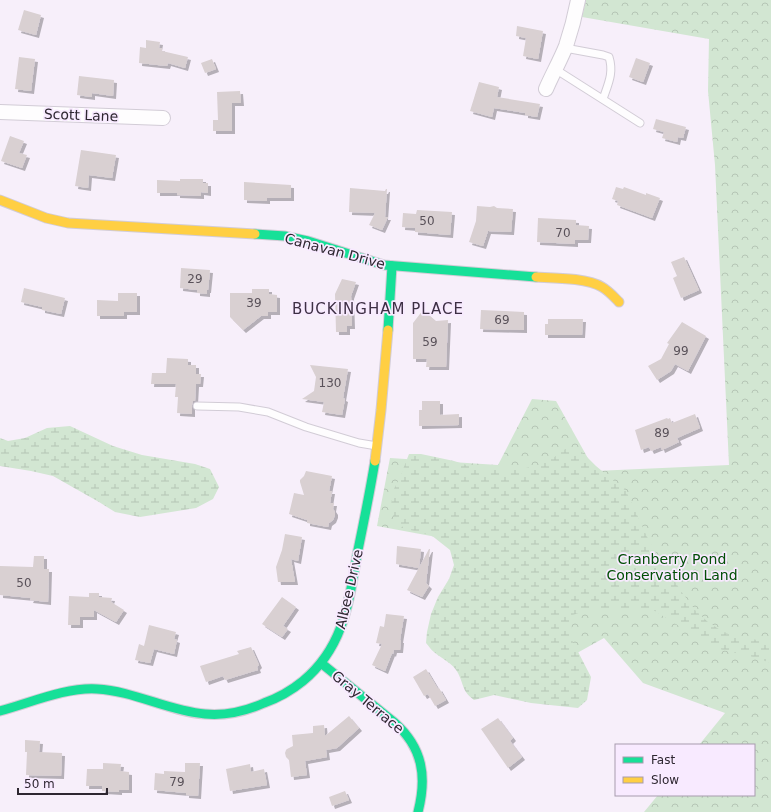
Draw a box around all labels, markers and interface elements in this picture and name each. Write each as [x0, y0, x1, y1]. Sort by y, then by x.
street label: Scott Lane [44, 106, 118, 124]
house number: 50 [419, 214, 435, 228]
house number: 70 [555, 226, 571, 240]
street label: Canavan Drive [283, 230, 387, 272]
house number: 29 [187, 272, 203, 286]
house number: 39 [246, 296, 262, 310]
district label: BUCKINGHAM PLACE [292, 300, 464, 318]
house number: 69 [494, 313, 510, 327]
house number: 59 [422, 335, 438, 349]
house number: 99 [673, 344, 689, 358]
house number: 130 [319, 376, 341, 390]
house number: 89 [654, 426, 670, 440]
street label: Albee Drive [332, 548, 366, 630]
park label: Cranberry Pond Conservation Land [606, 551, 738, 583]
house number: 50 [16, 576, 32, 590]
street label: Gray Terrace [329, 667, 407, 737]
legend [615, 744, 755, 796]
text: Fast [651, 753, 675, 767]
scale bar [18, 770, 107, 796]
text: Slow [651, 773, 679, 787]
house number: 79 [169, 775, 185, 789]
text: 50 m [24, 777, 55, 791]

